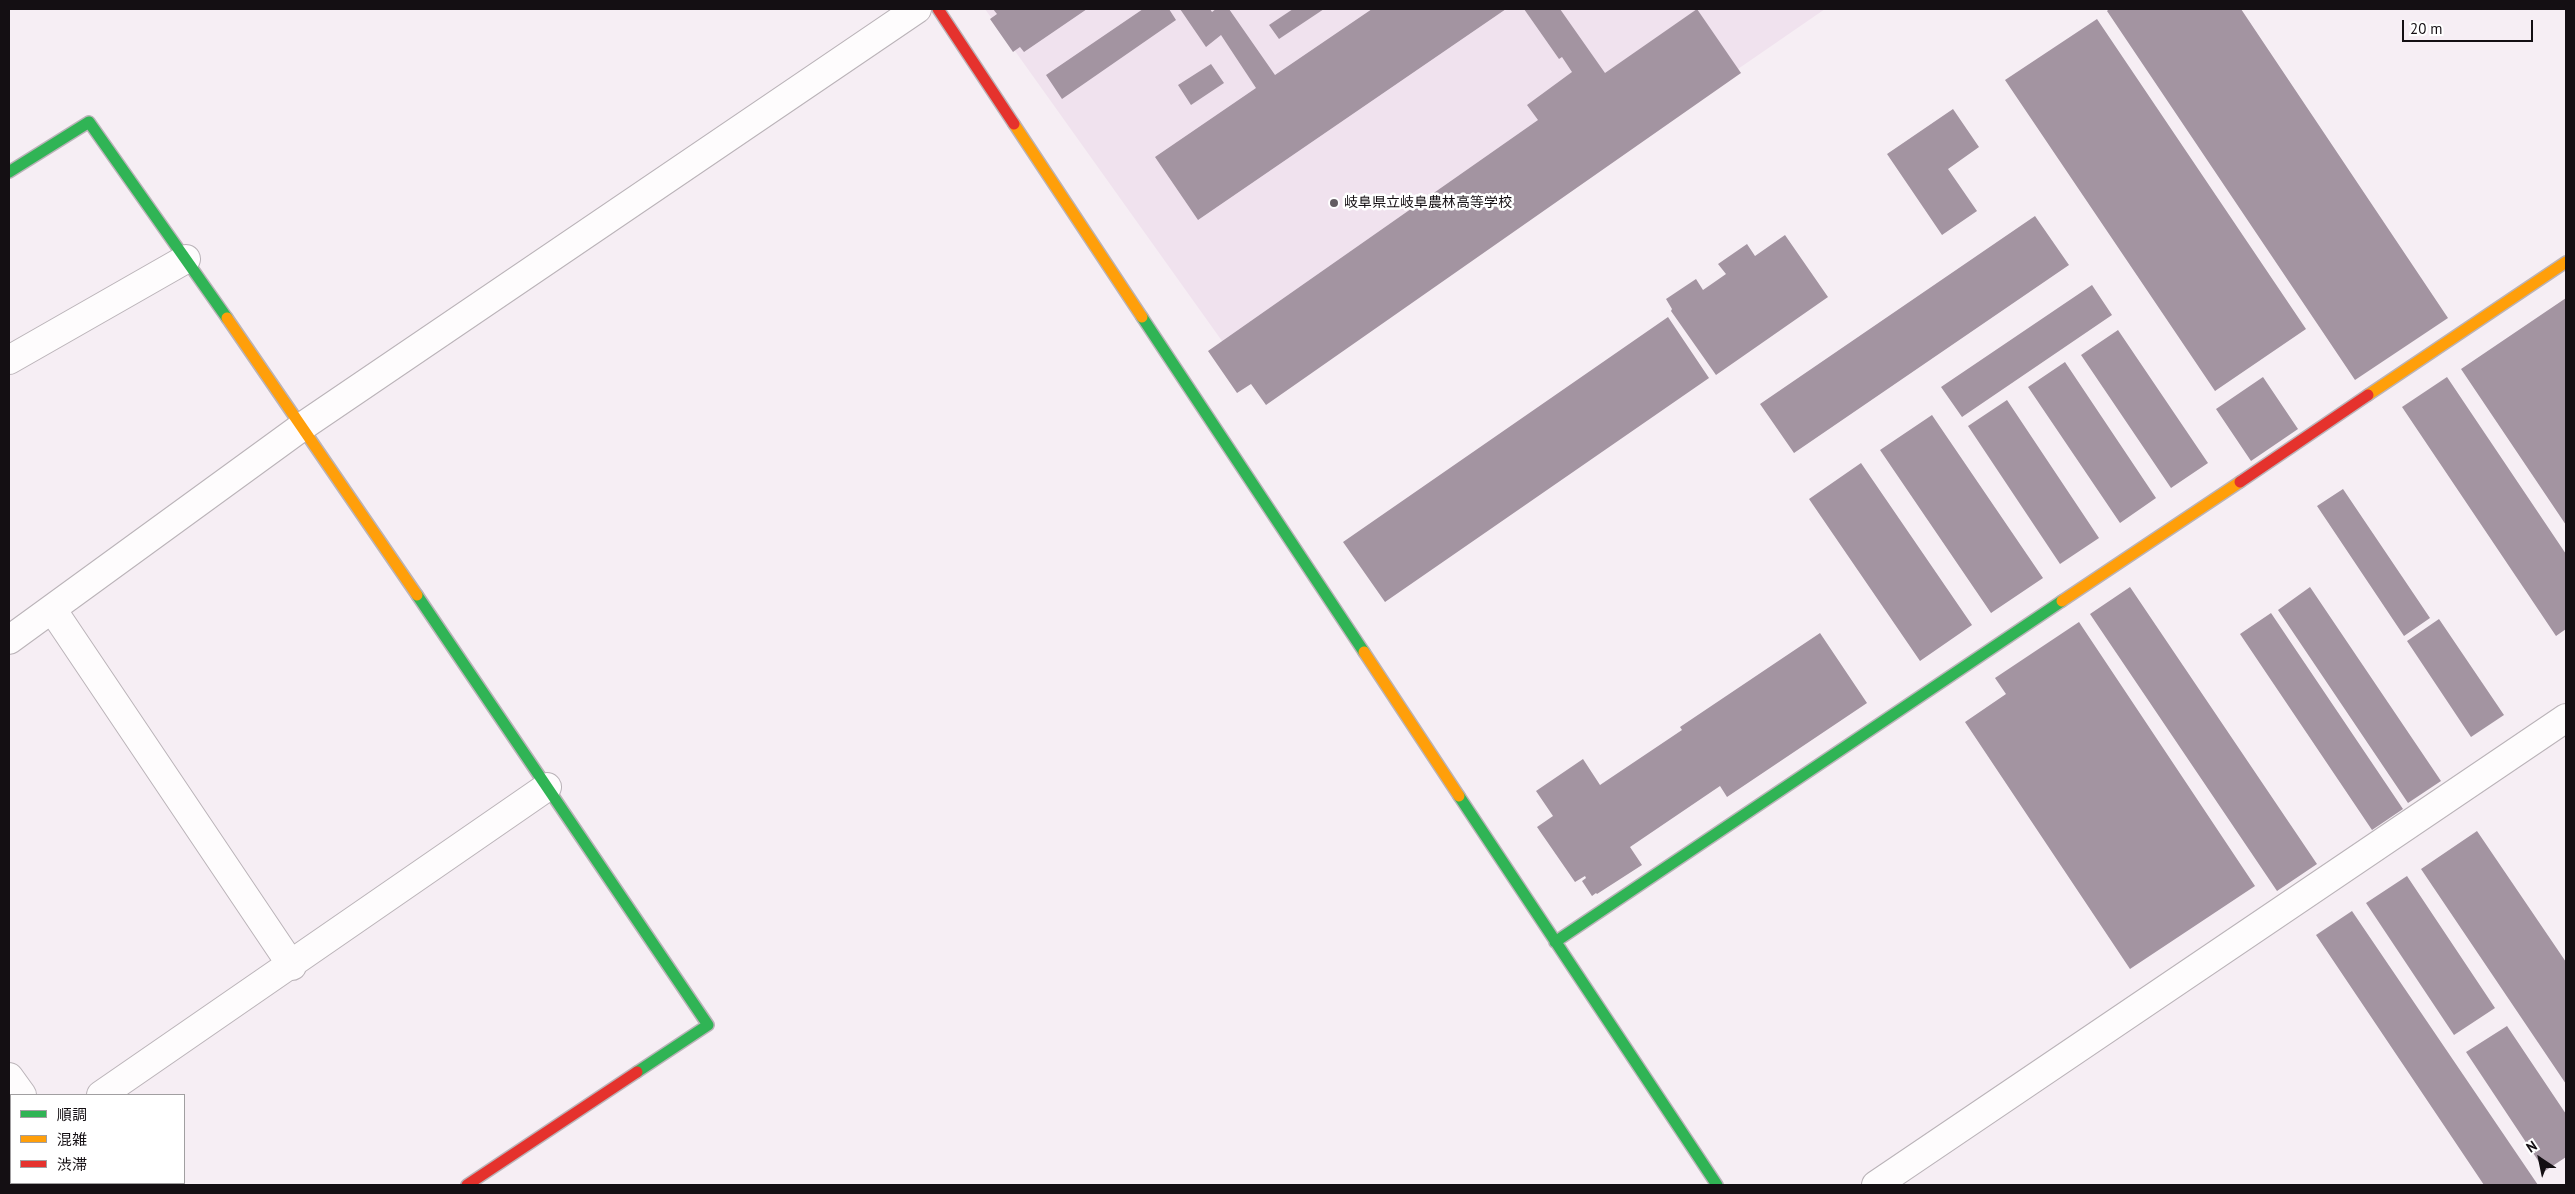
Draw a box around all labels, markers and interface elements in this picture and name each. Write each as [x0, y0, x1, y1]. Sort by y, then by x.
scale bar [2405, 10, 2536, 42]
text: 20 m [2410, 19, 2443, 38]
place label: 岐阜県立岐阜農林高等学校 [1344, 195, 1512, 211]
marker: 岐阜県立岐阜農林高等学校 [1328, 197, 1340, 209]
legend [10, 1094, 185, 1184]
text: 順調 [57, 1105, 87, 1124]
text: 混雑 [57, 1130, 87, 1149]
north arrow [2515, 1134, 2565, 1184]
text: N [2523, 1137, 2540, 1157]
text: 渋滞 [57, 1155, 87, 1174]

